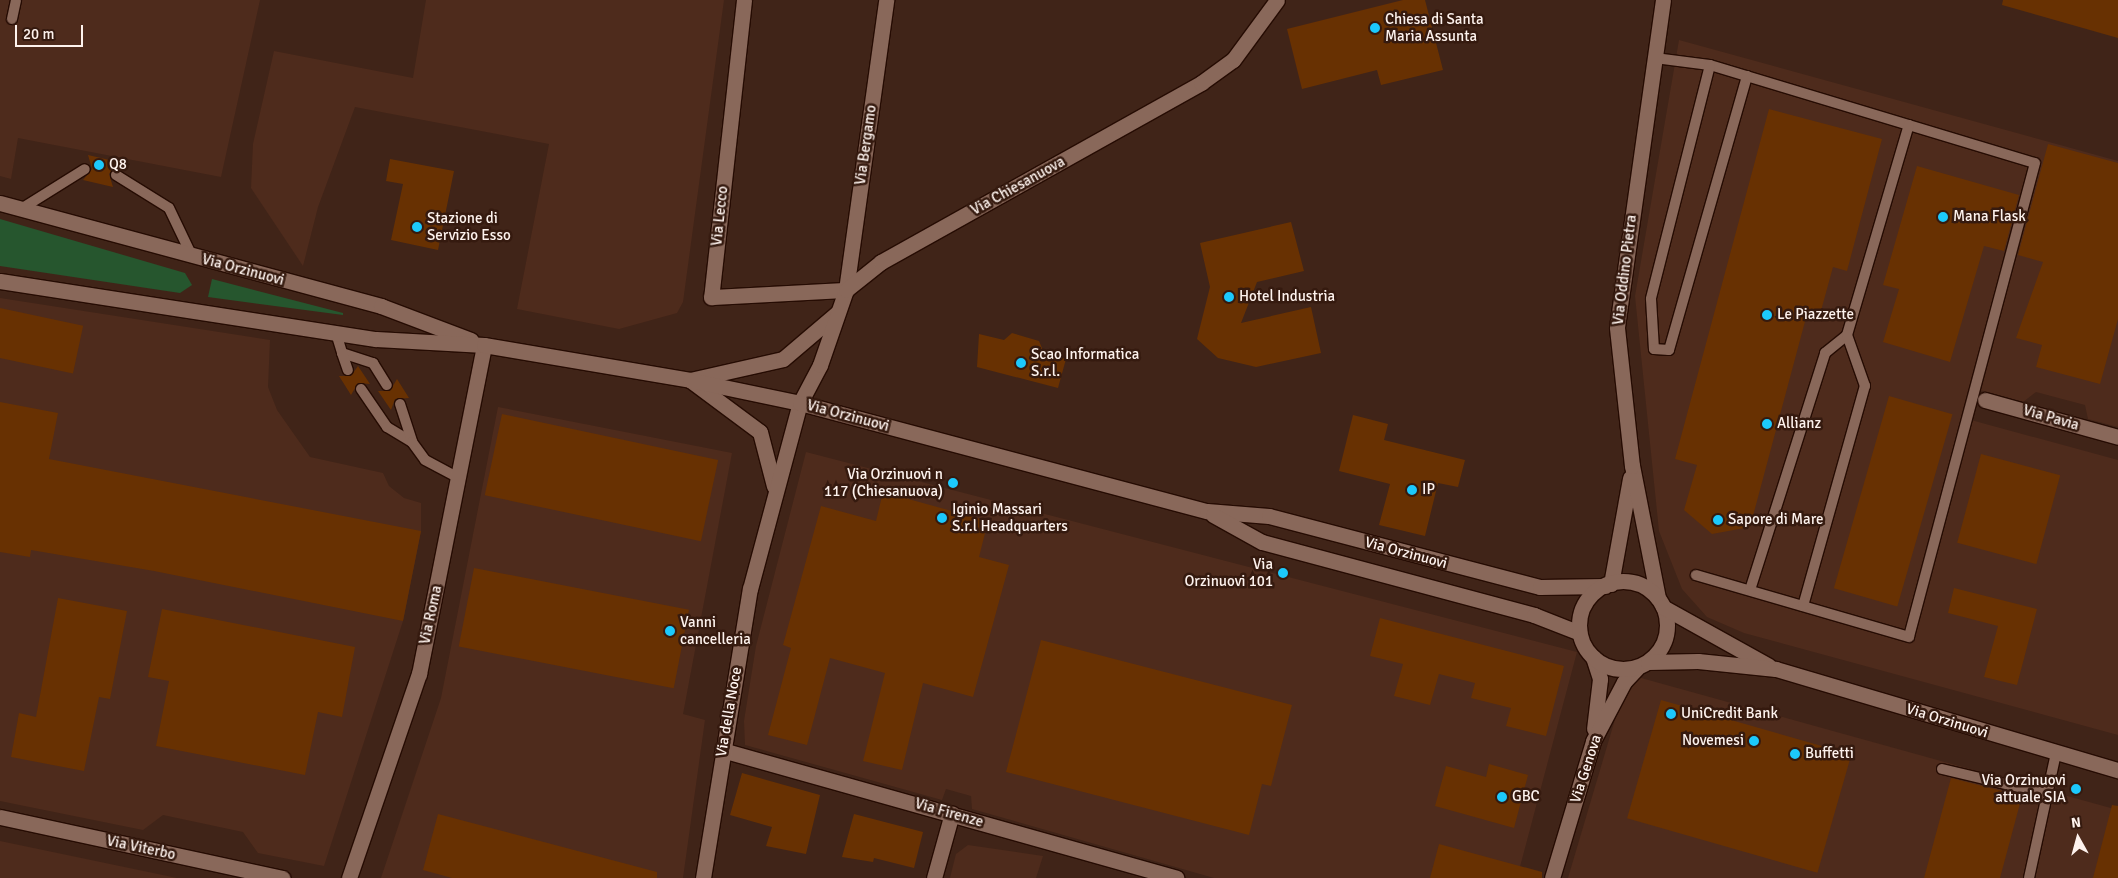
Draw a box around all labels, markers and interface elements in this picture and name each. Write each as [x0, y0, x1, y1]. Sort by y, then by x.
place label: Chiesa di Santa Maria Assunta [1385, 10, 1483, 45]
scale bar [18, 15, 85, 47]
marker: Chiesa di Santa Maria Assunta [1369, 22, 1381, 34]
text: 20 m [23, 25, 54, 43]
street label: Via Bergamo [851, 104, 881, 186]
street label: Via Chiesanuova [968, 153, 1068, 219]
place label: Q8 [109, 156, 127, 174]
marker: Q8 [93, 159, 105, 171]
street label: Via Lecco [708, 185, 732, 247]
place label: Mana Flask [1953, 208, 2026, 226]
place label: Stazione di Servizio Esso [427, 209, 511, 244]
marker: Mana Flask [1937, 211, 1949, 223]
street label: Via Oddino Pietra [1609, 214, 1641, 326]
marker: Stazione di Servizio Esso [411, 221, 423, 233]
street label: Via Orzinuovi [200, 250, 286, 290]
place label: Hotel Industria [1239, 288, 1335, 306]
marker: Hotel Industria [1223, 291, 1235, 303]
place label: Le Piazzette [1777, 306, 1854, 324]
marker: Le Piazzette [1761, 309, 1773, 321]
place label: Scao Informatica S.r.l. [1031, 345, 1139, 380]
marker: Scao Informatica S.r.l. [1015, 357, 1027, 369]
street label: Via Orzinuovi [805, 396, 891, 436]
street label: Via Pavia [2021, 401, 2081, 435]
place label: Allianz [1777, 415, 1821, 433]
marker: Allianz [1761, 418, 1773, 430]
place label: Via Orzinuovi n 117 (Chiesanuova) [824, 465, 943, 500]
marker: Via Orzinuovi n 117 (Chiesanuova) [947, 477, 959, 489]
place label: IP [1422, 481, 1435, 499]
marker: IP [1406, 484, 1418, 496]
place label: Iginio Massari S.r.l Headquarters [952, 500, 1068, 535]
place label: Sapore di Mare [1728, 511, 1823, 529]
marker: Iginio Massari S.r.l Headquarters [936, 512, 948, 524]
marker: Sapore di Mare [1712, 514, 1724, 526]
street label: Via Orzinuovi [1363, 533, 1449, 573]
place label: Via Orzinuovi 101 [1184, 555, 1273, 590]
marker: Via Orzinuovi 101 [1277, 567, 1289, 579]
street label: Via Roma [416, 584, 446, 646]
place label: Vanni cancelleria [680, 613, 751, 648]
marker: Vanni cancelleria [664, 625, 676, 637]
street label: Via della Noce [712, 666, 746, 758]
street label: Via Orzinuovi [1904, 700, 1990, 742]
place label: UniCredit Bank [1681, 705, 1778, 723]
marker: UniCredit Bank [1665, 708, 1677, 720]
street label: Via Genova [1566, 732, 1606, 806]
place label: Novemesi [1682, 732, 1744, 750]
marker: Novemesi [1748, 735, 1760, 747]
place label: Buffetti [1805, 745, 1854, 763]
marker: Buffetti [1789, 748, 1801, 760]
place label: Via Orzinuovi attuale SIA [1981, 771, 2066, 806]
marker: Via Orzinuovi attuale SIA [2070, 783, 2082, 795]
place label: GBC [1512, 788, 1540, 806]
marker: GBC [1496, 791, 1508, 803]
street label: Via Firenze [913, 795, 985, 831]
north arrow [2053, 813, 2103, 863]
text: N [2070, 814, 2082, 832]
street label: Via Viterbo [105, 832, 177, 864]

